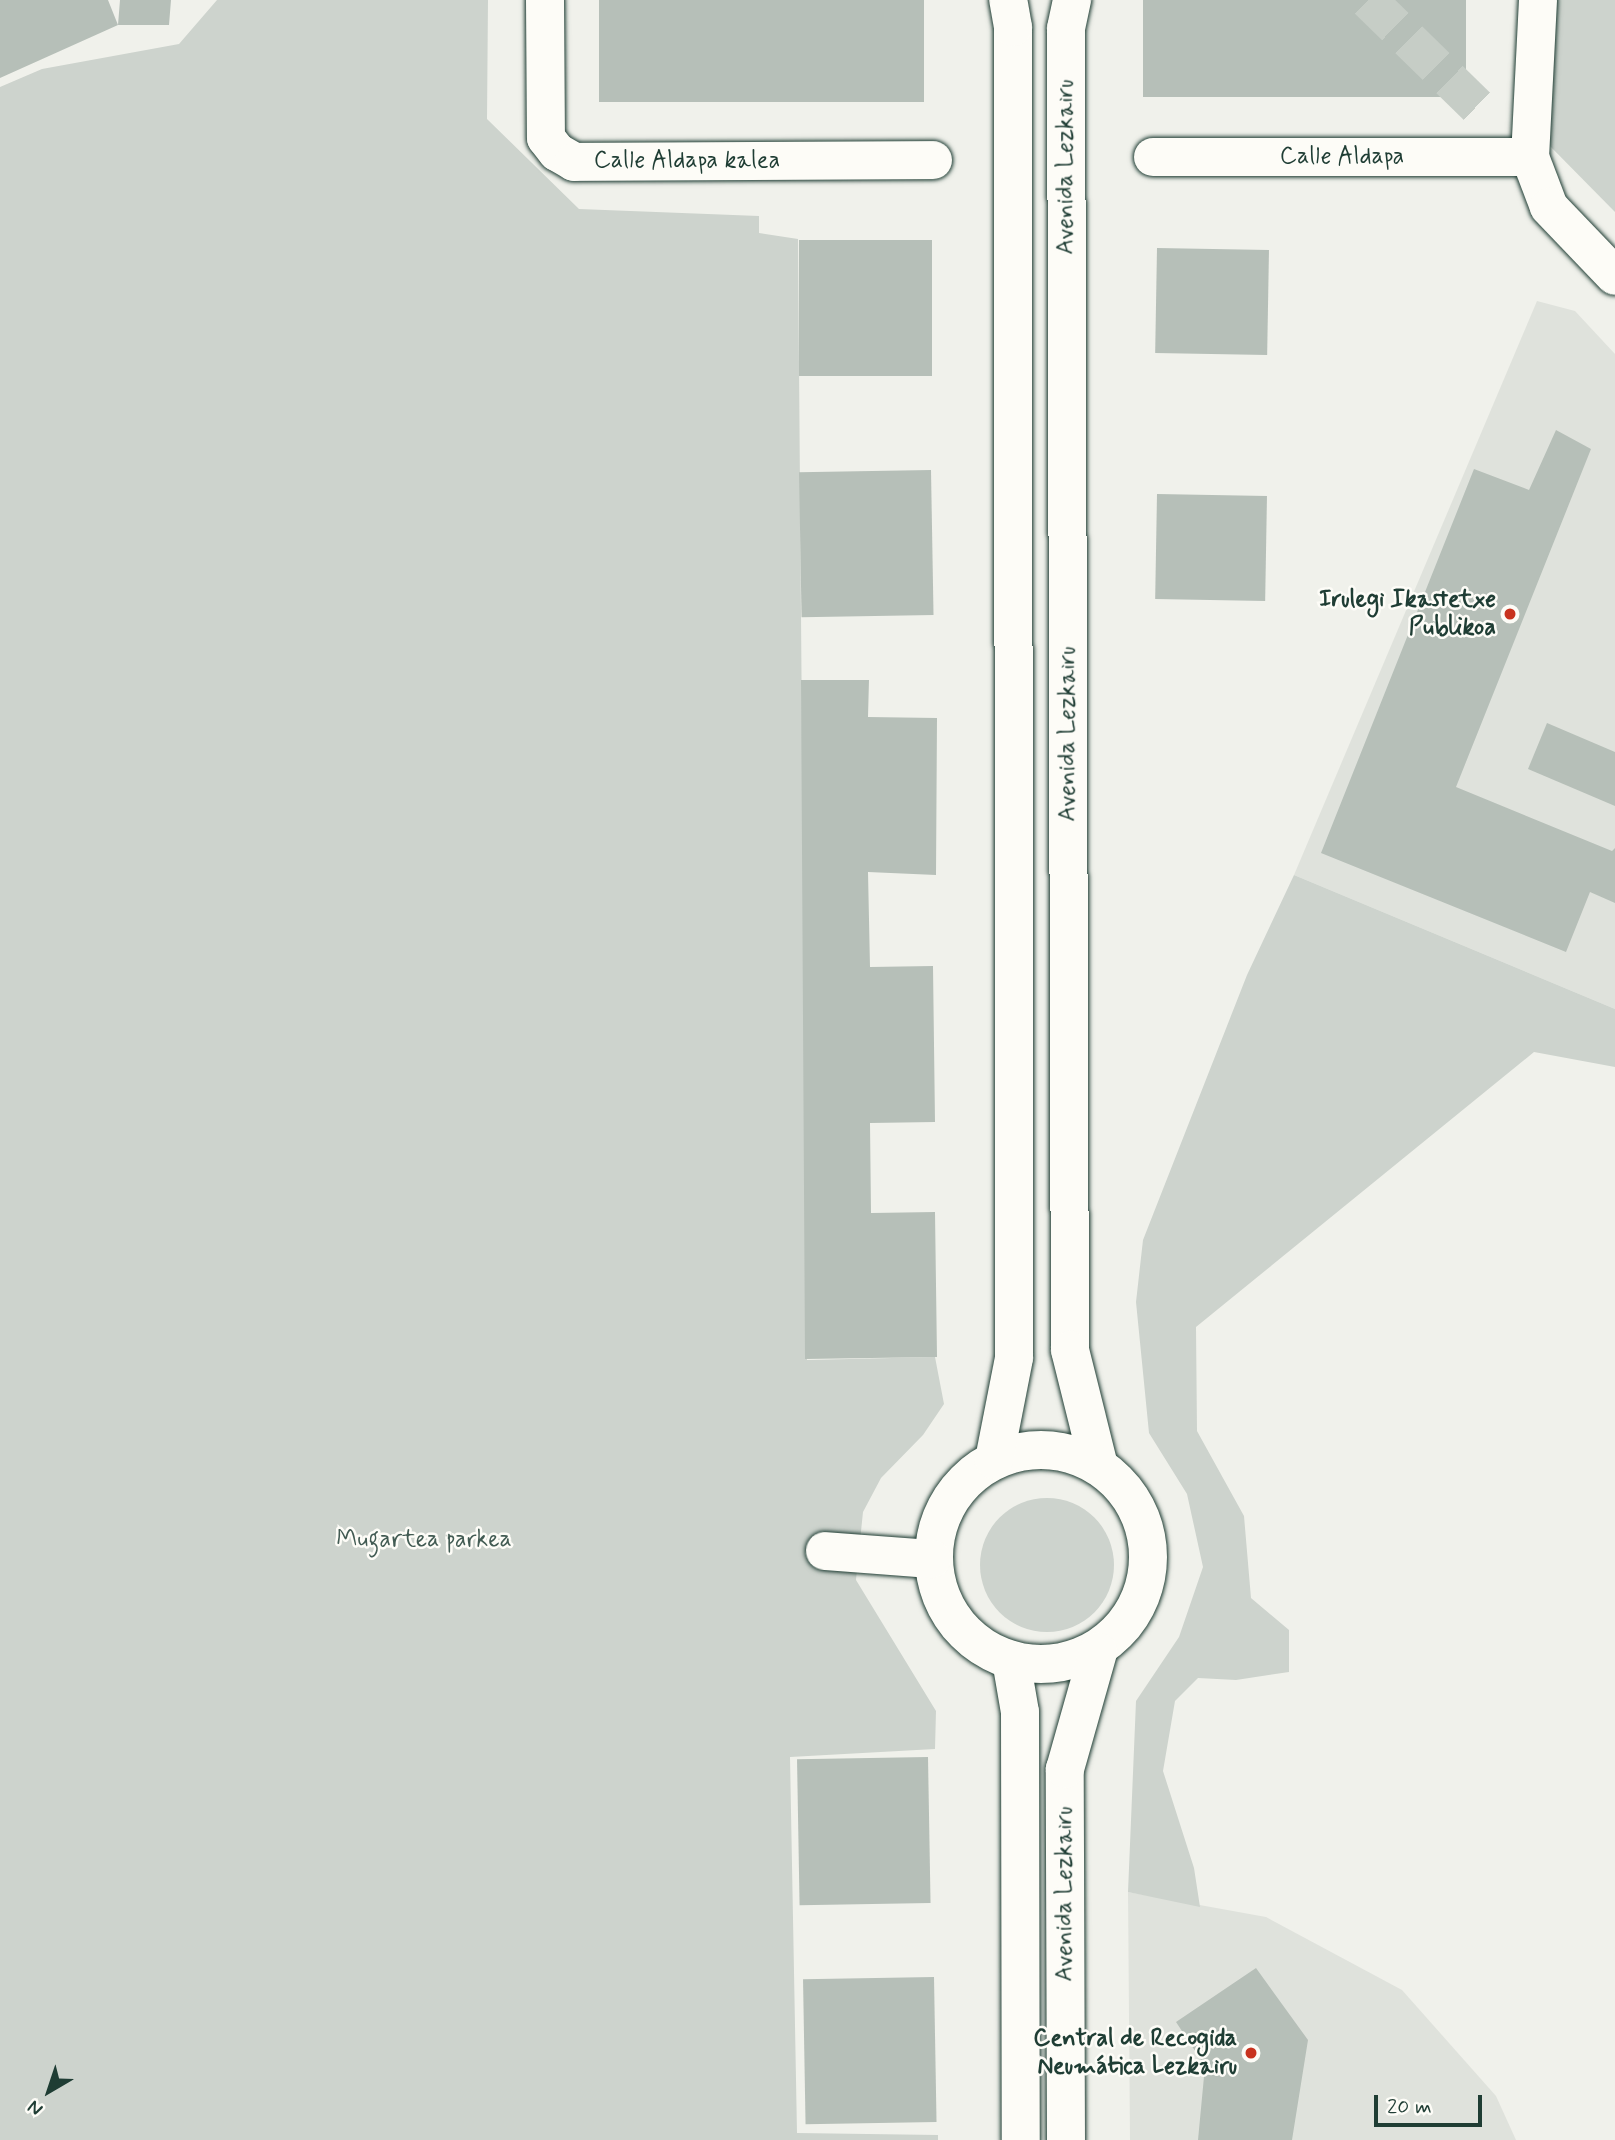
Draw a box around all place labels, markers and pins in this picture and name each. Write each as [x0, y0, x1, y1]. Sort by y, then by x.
place label: Irulegi Ikastetxe Publikoa [1323, 586, 1496, 642]
marker: Irulegi Ikastetxe Publikoa [1502, 606, 1518, 622]
place label: Central de Recogida Neumática Lezkairu [1033, 2025, 1237, 2081]
marker: Central de Recogida Neumática Lezkairu [1243, 2045, 1259, 2061]

